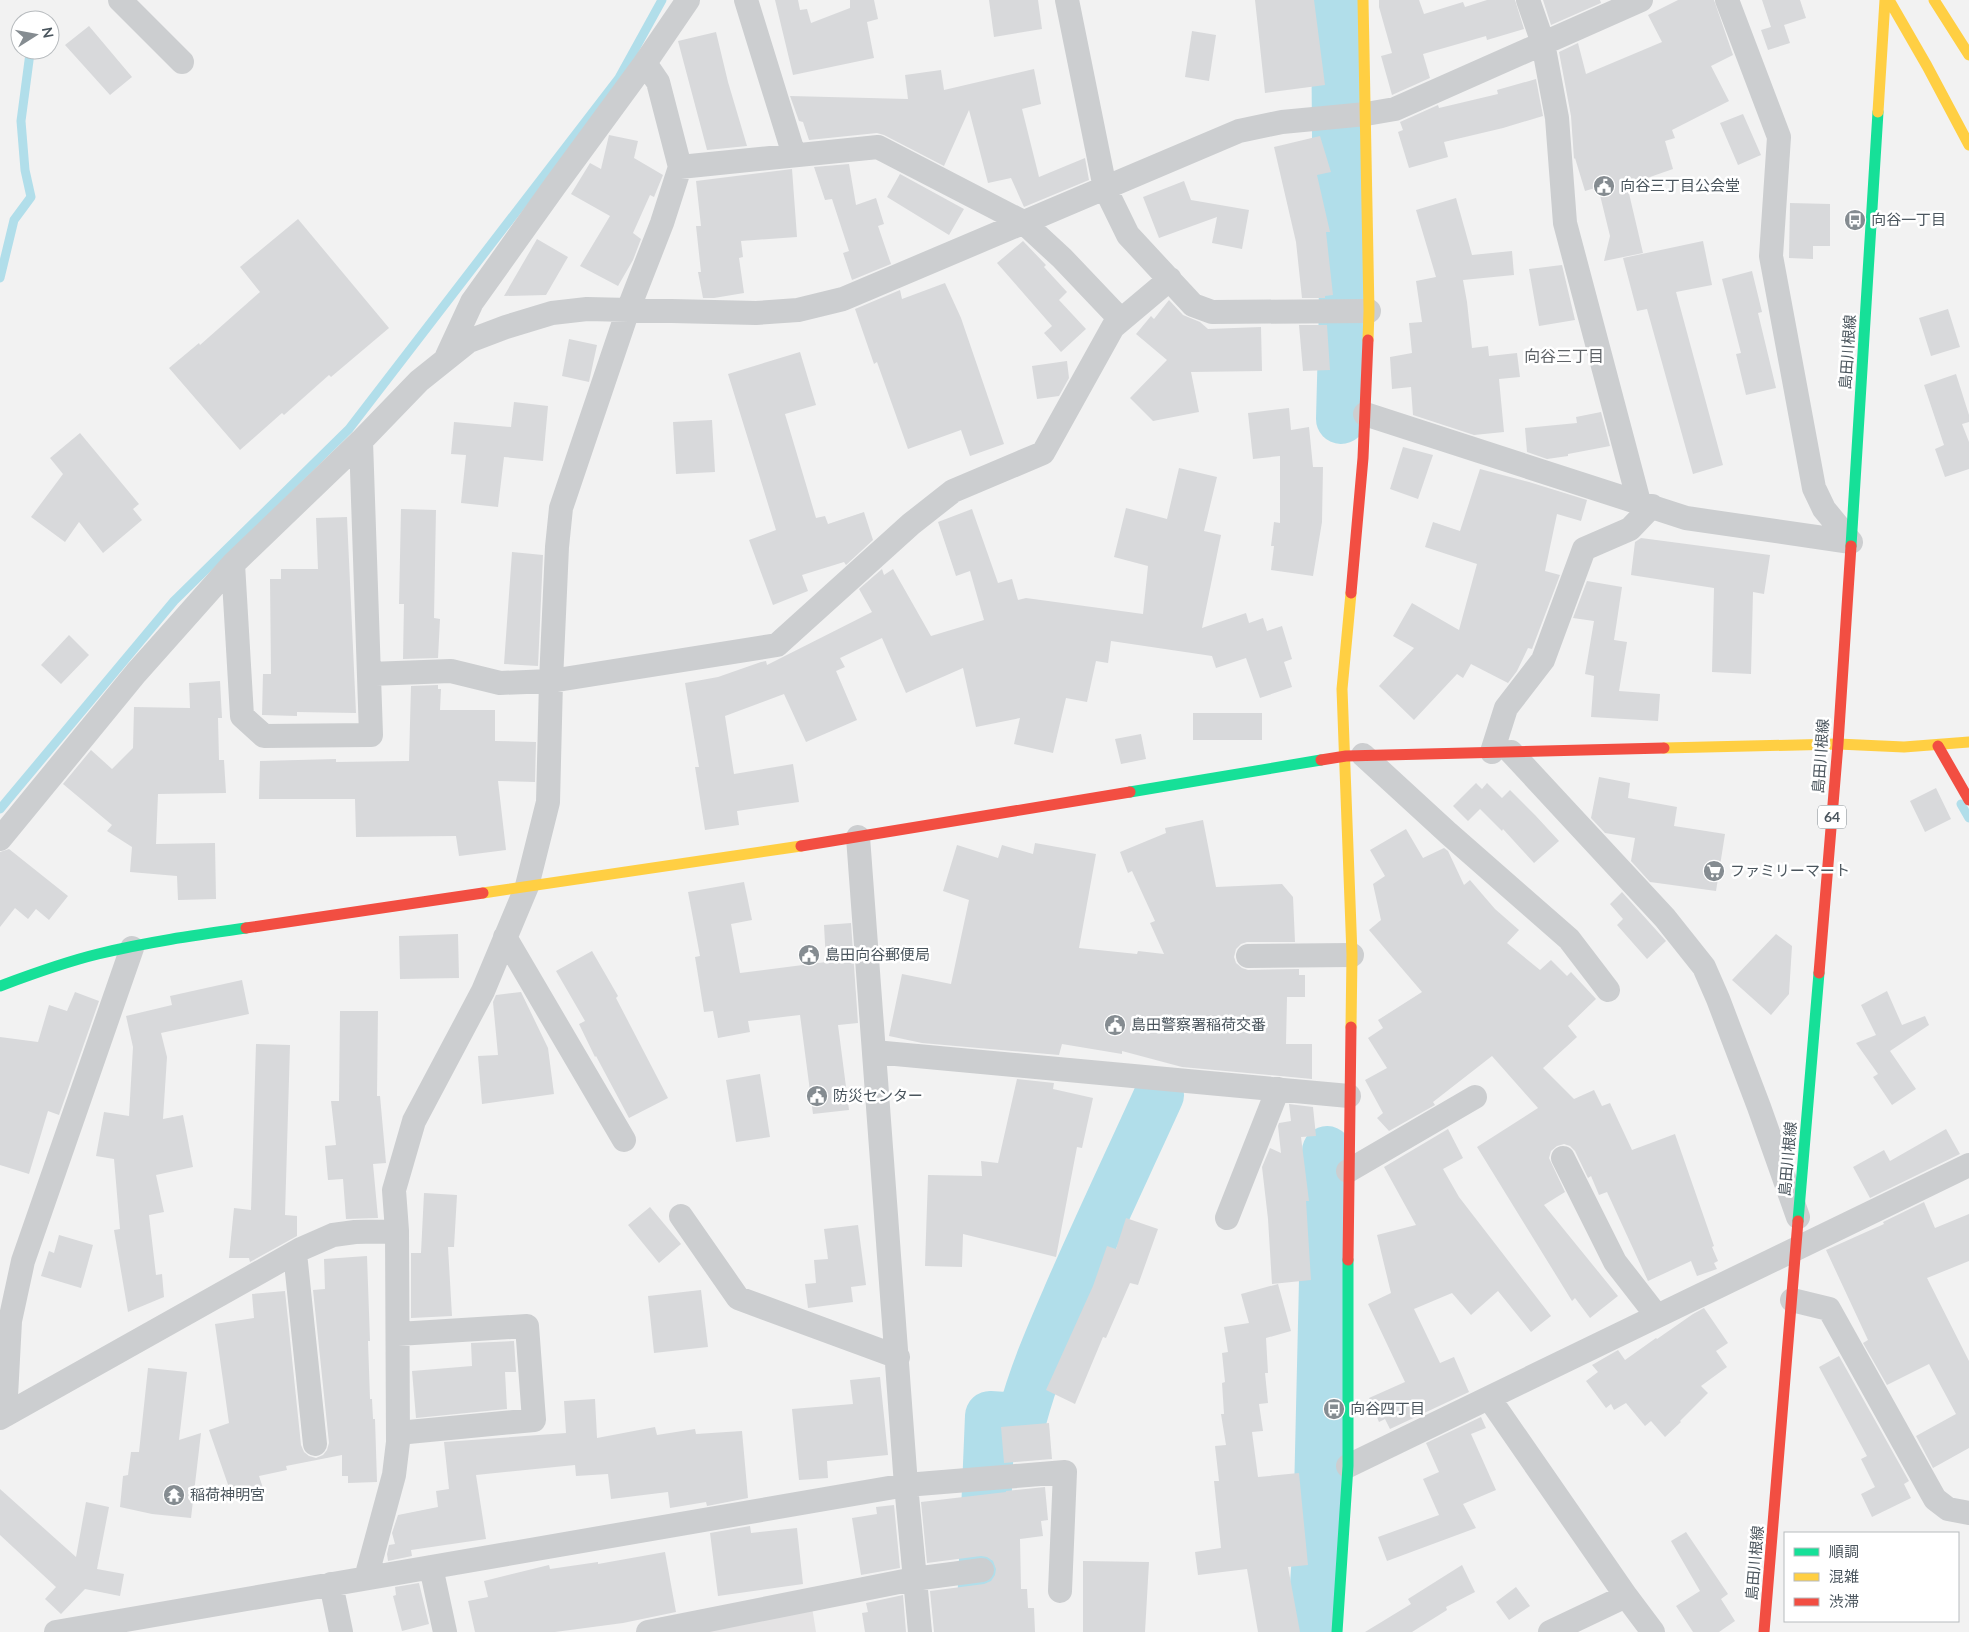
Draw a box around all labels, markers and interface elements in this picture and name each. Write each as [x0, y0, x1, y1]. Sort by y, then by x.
north arrow [10, 10, 60, 60]
text: N [39, 26, 58, 39]
public building icon: 向谷三丁目公会堂 [1592, 174, 1616, 198]
place label: 向谷三丁目公会堂 [1620, 176, 1740, 194]
bus stop icon: 向谷一丁目 [1843, 208, 1867, 232]
place label: 向谷一丁目 [1871, 210, 1946, 228]
street label: 島田川根線 [1835, 314, 1859, 390]
district label: 向谷三丁目 [1524, 346, 1604, 365]
street label: 島田川根線 [1808, 718, 1832, 794]
road number: 64 [1818, 806, 1846, 829]
supermarket icon: ファミリーマート [1702, 859, 1726, 883]
place label: ファミリーマート [1730, 861, 1850, 879]
public building icon: 島田向谷郵便局 [797, 943, 821, 967]
place label: 島田向谷郵便局 [825, 945, 930, 963]
public building icon: 島田警察署稲荷交番 [1103, 1013, 1127, 1037]
place label: 島田警察署稲荷交番 [1131, 1015, 1266, 1033]
public building icon: 防災センター [805, 1084, 829, 1108]
place label: 防災センター [833, 1086, 923, 1104]
street label: 島田川根線 [1775, 1121, 1799, 1197]
bus stop icon: 向谷四丁目 [1322, 1397, 1346, 1421]
place label: 向谷四丁目 [1350, 1399, 1425, 1417]
temple icon: 稲荷神明宮 [162, 1483, 186, 1507]
place label: 稲荷神明宮 [190, 1485, 265, 1503]
street label: 島田川根線 [1742, 1525, 1766, 1601]
legend [1784, 1532, 1959, 1622]
text: 順調 [1829, 1542, 1859, 1560]
text: 混雑 [1829, 1567, 1859, 1585]
text: 渋滞 [1829, 1592, 1859, 1610]

